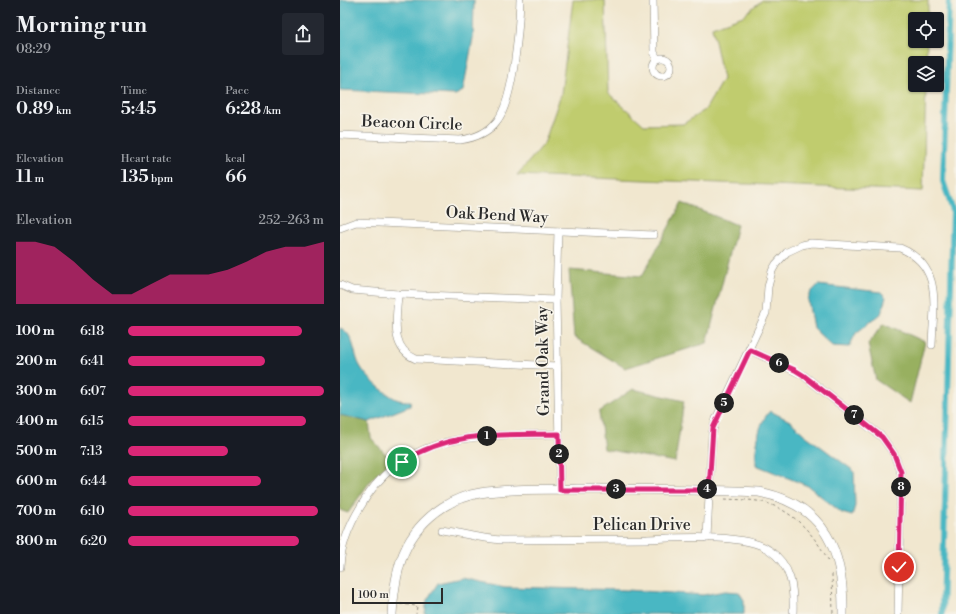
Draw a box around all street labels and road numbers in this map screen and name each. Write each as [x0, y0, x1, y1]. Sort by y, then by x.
street label: Beacon Circle [360, 111, 463, 135]
street label: Oak Bend Way [445, 202, 549, 228]
street label: Grand Oak Way [532, 306, 554, 416]
street label: Pelican Drive [593, 515, 691, 535]

